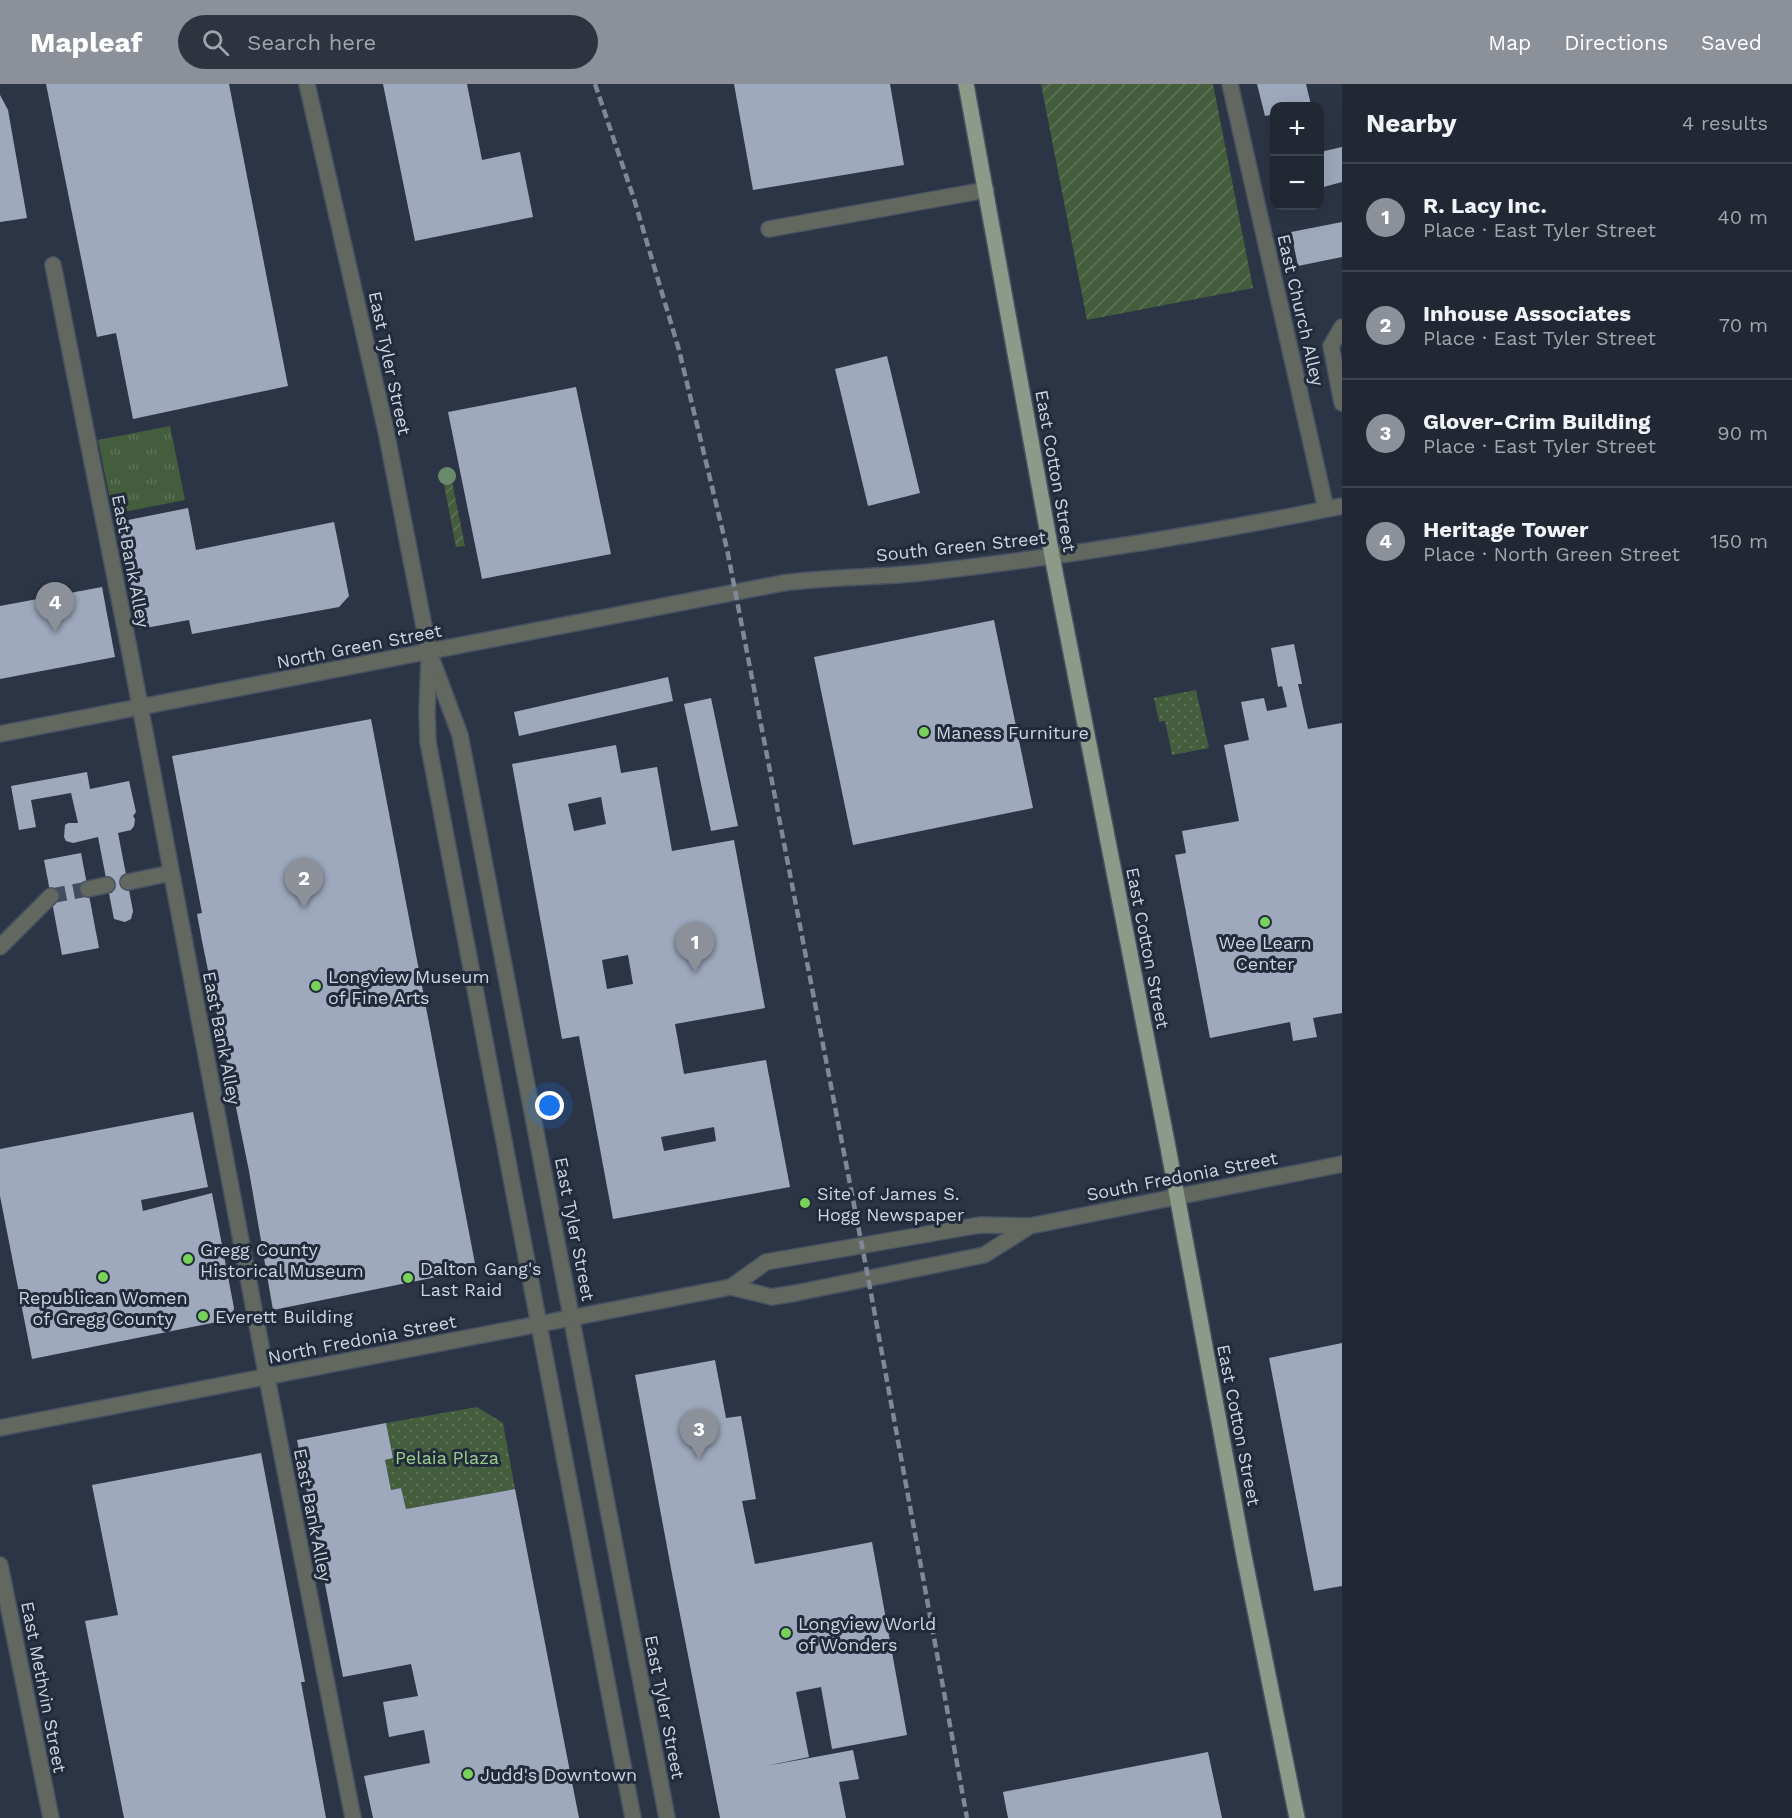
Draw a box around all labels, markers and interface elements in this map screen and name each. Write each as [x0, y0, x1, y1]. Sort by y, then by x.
search box [178, 15, 598, 69]
text: Mapleaf [30, 26, 142, 59]
icon: search [199, 26, 232, 59]
text: Search here [247, 30, 376, 55]
text: Map [1488, 30, 1531, 55]
text: Directions [1564, 30, 1668, 55]
text: Saved [1701, 30, 1762, 55]
map controls [1270, 102, 1324, 210]
button: + [1270, 102, 1324, 156]
text: Nearby [1366, 108, 1457, 138]
text: 4 results [1682, 111, 1768, 135]
button: − [1270, 156, 1324, 210]
text: R. Lacy Inc. [1423, 193, 1547, 218]
text: 1 [1381, 205, 1390, 229]
text: 40 m [1717, 205, 1768, 229]
text: Place · East Tyler Street [1423, 218, 1656, 242]
street label: East Church Alley [1273, 232, 1329, 389]
street label: East Tyler Street [365, 289, 416, 437]
text: Inhouse Associates [1423, 301, 1631, 326]
text: 2 [1380, 313, 1391, 337]
text: 70 m [1719, 313, 1768, 337]
text: Place · East Tyler Street [1423, 326, 1656, 350]
street label: East Cotton Street [1031, 388, 1081, 554]
text: Glover-Crim Building [1423, 409, 1650, 434]
text: 3 [1380, 421, 1391, 445]
text: 90 m [1717, 421, 1768, 445]
text: Place · East Tyler Street [1423, 434, 1656, 458]
street label: East Bank Alley [108, 493, 154, 630]
text: Heritage Tower [1423, 517, 1588, 542]
street label: South Green Street [875, 527, 1047, 565]
text: 4 [1379, 529, 1392, 553]
text: 150 m [1710, 529, 1768, 553]
text: Place · North Green Street [1423, 542, 1680, 566]
pin: 4 [36, 582, 74, 632]
street label: North Green Street [275, 620, 444, 672]
place label: Maness Furniture [936, 722, 1089, 743]
marker: Maness Furniture [917, 725, 931, 739]
pin: 2 [284, 858, 324, 908]
street label: East Cotton Street [1122, 865, 1174, 1031]
marker: Wee Learn Center [1258, 915, 1272, 929]
pin: 1 [676, 922, 714, 972]
place label: Wee Learn Center [1218, 932, 1312, 974]
place label: Longview Museum of Fine Arts [328, 966, 490, 1008]
street label: East Bank Alley [199, 970, 245, 1107]
marker: Longview Museum of Fine Arts [309, 979, 323, 993]
your location [535, 1091, 564, 1120]
street label: South Fredonia Street [1085, 1147, 1280, 1205]
street label: East Tyler Street [551, 1155, 599, 1303]
place label: Site of James S. Hogg Newspaper [817, 1183, 964, 1225]
marker: Site of James S. Hogg Newspaper [798, 1196, 812, 1210]
place label: Gregg County Historical Museum [200, 1239, 364, 1281]
marker: Gregg County Historical Museum [181, 1252, 195, 1266]
place label: Dalton Gang's Last Raid [420, 1258, 542, 1300]
marker: Republican Women of Gregg County [96, 1270, 110, 1284]
marker: Dalton Gang's Last Raid [401, 1271, 415, 1285]
place label: Republican Women of Gregg County [18, 1287, 188, 1329]
place label: Everett Building [215, 1306, 353, 1327]
marker: Everett Building [196, 1309, 210, 1323]
street label: North Fredonia Street [266, 1310, 458, 1368]
street label: East Cotton Street [1213, 1342, 1265, 1508]
pin: 3 [680, 1410, 718, 1459]
street label: East Bank Alley [290, 1447, 336, 1584]
park label: Pelaia Plaza [395, 1447, 499, 1468]
street label: East Methvin Street [17, 1599, 71, 1775]
place label: Longview World of Wonders [798, 1613, 936, 1655]
marker: Longview World of Wonders [779, 1626, 793, 1640]
street label: East Tyler Street [641, 1633, 689, 1781]
place label: Judd's Downtown [480, 1764, 637, 1785]
marker: Judd's Downtown [461, 1767, 475, 1781]

